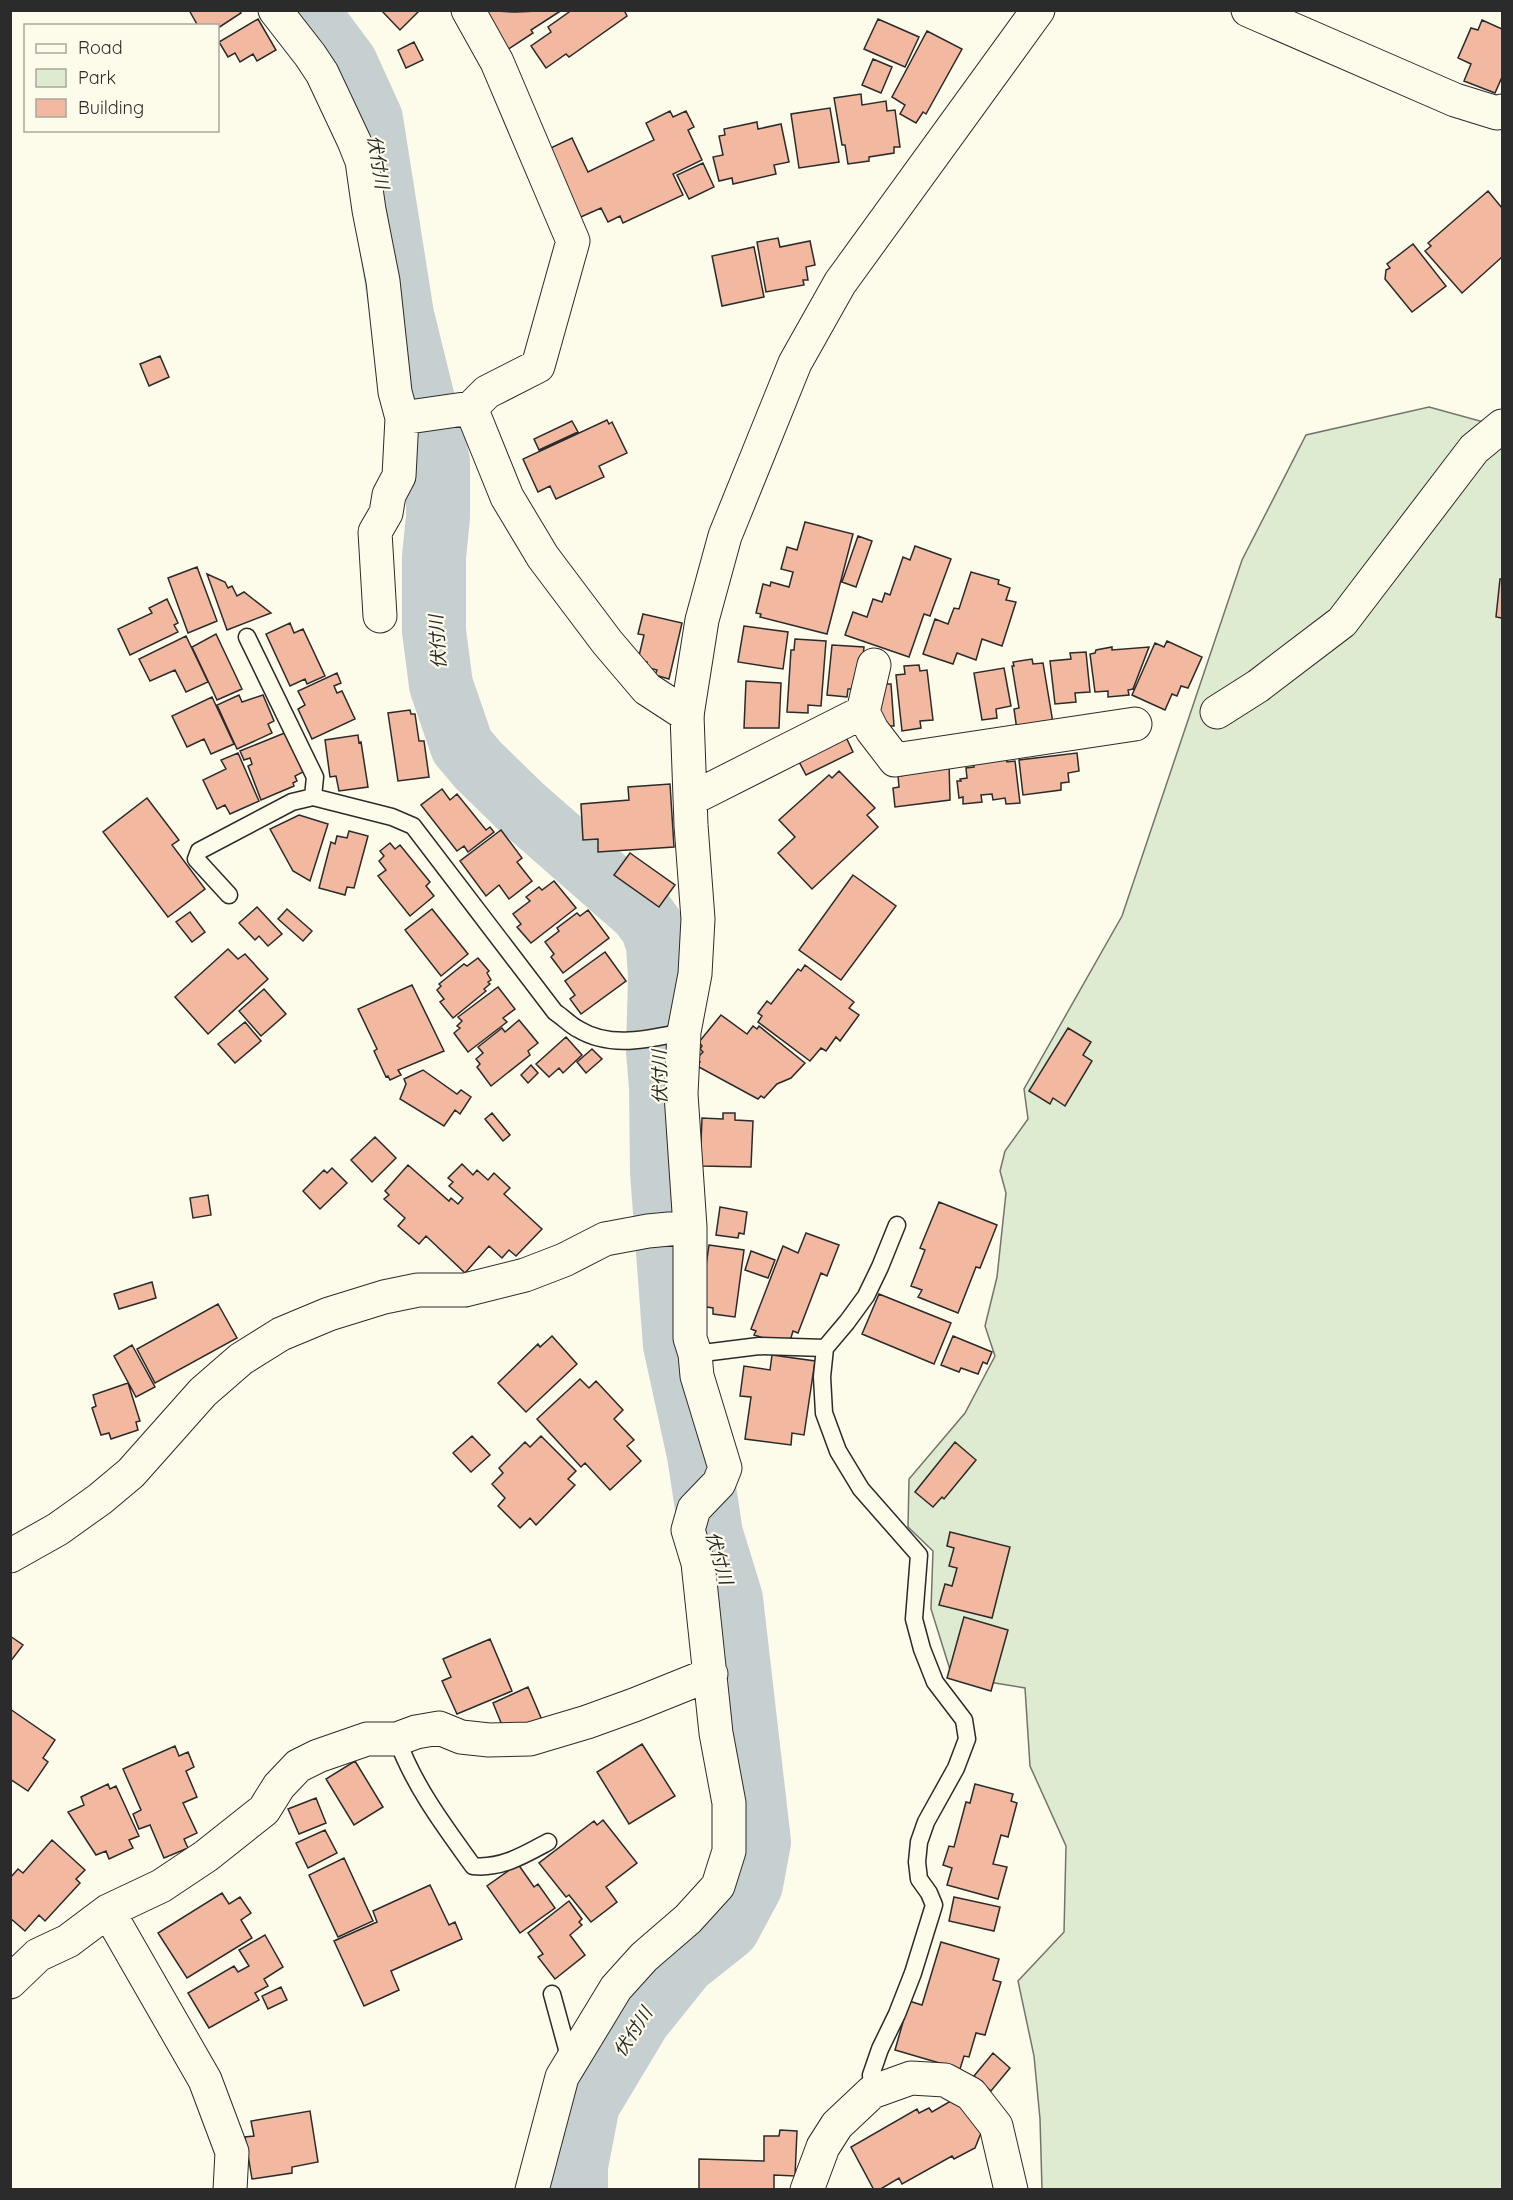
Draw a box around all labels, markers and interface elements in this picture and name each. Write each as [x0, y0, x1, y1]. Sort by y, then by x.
legend [24, 24, 219, 132]
text: Road [78, 36, 123, 59]
text: Park [78, 66, 116, 89]
text: Building [78, 96, 144, 119]
water label: 伏付川 [363, 133, 394, 192]
water label: 伏付川 [424, 612, 451, 670]
water label: 伏付川 [647, 1048, 671, 1104]
water label: 伏付川 [701, 1529, 739, 1589]
water label: 伏付川 [608, 2001, 658, 2061]

